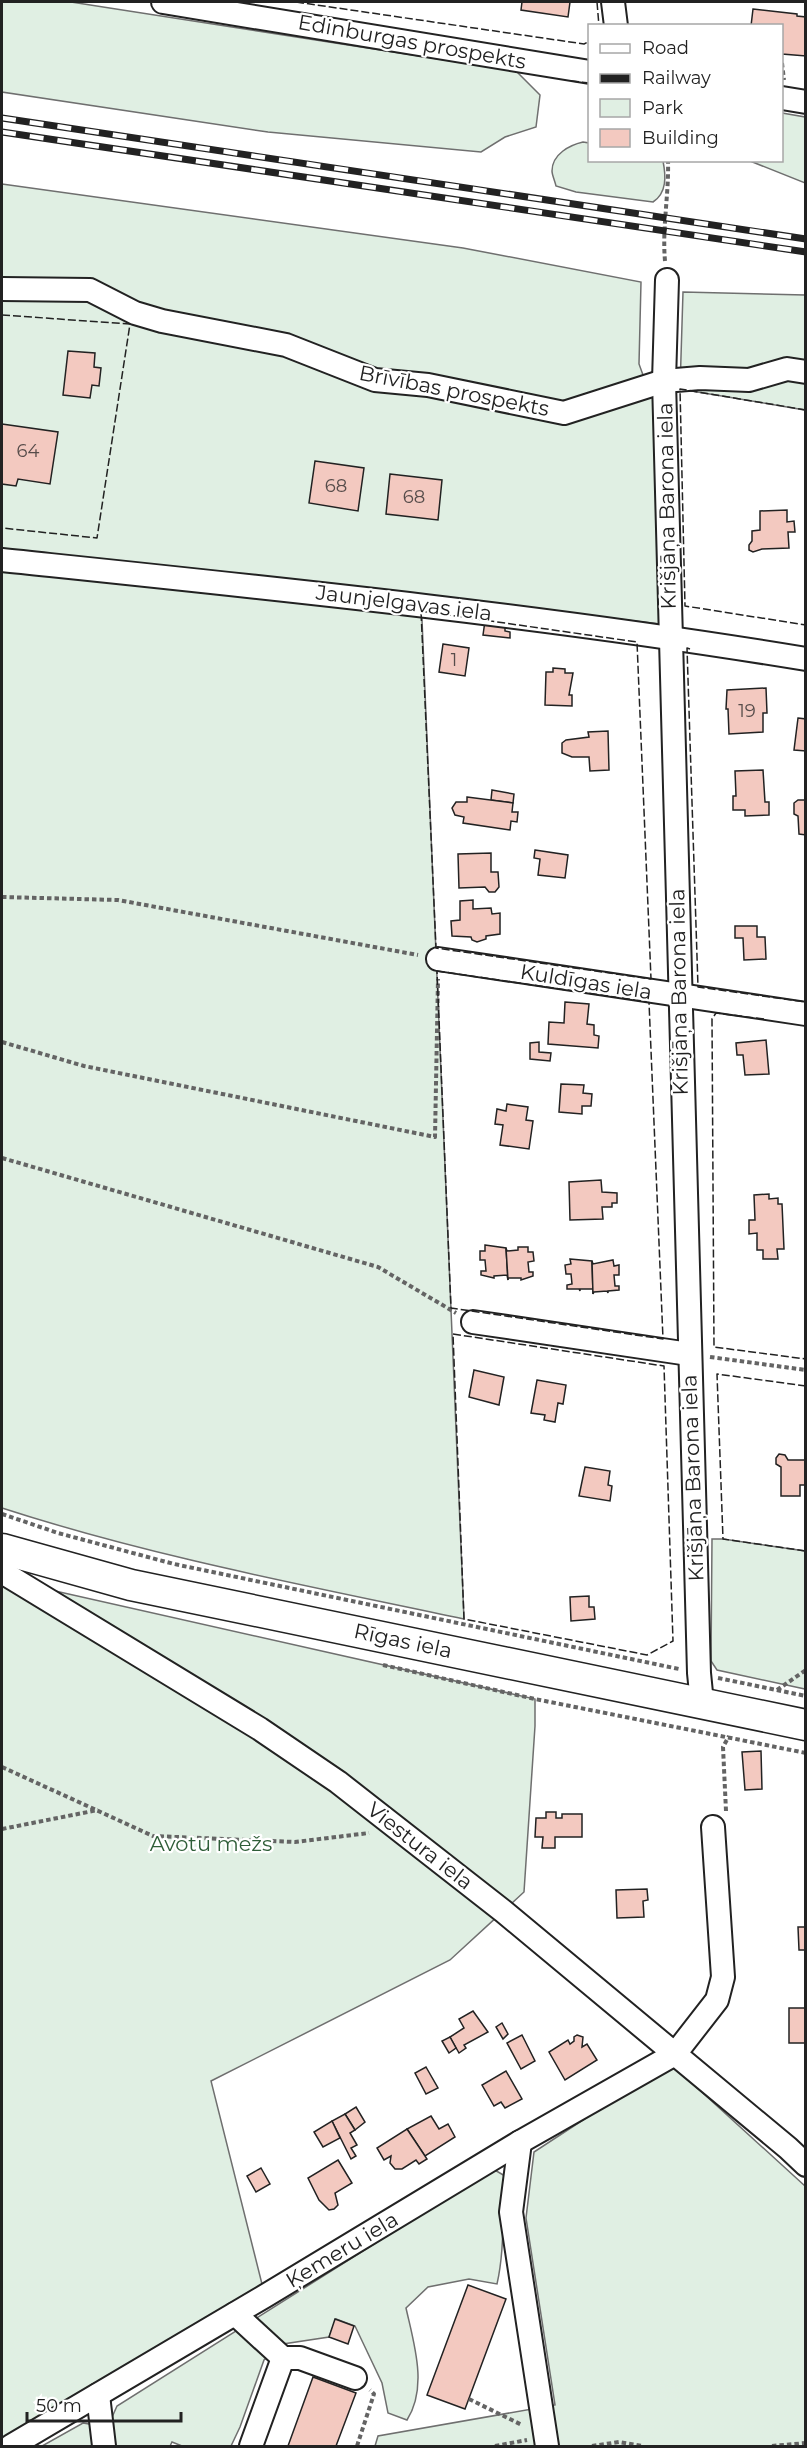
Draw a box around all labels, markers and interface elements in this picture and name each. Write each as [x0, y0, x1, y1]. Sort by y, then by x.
street label: Edinburgas prospekts [296, 9, 528, 74]
legend [588, 24, 783, 162]
text: Road [642, 37, 689, 59]
text: Railway [642, 67, 711, 89]
text: Park [642, 97, 683, 119]
text: Building [642, 127, 719, 149]
street label: Brīvības prospekts [357, 360, 551, 421]
street label: Krišjāņa Barona iela [652, 402, 682, 610]
house number: 64 [17, 440, 40, 462]
house number: 68 [325, 475, 347, 497]
house number: 68 [403, 486, 425, 508]
street label: Jaunjelgavas iela [314, 579, 494, 626]
house number: 1 [451, 649, 457, 671]
house number: 19 [738, 700, 756, 722]
street label: Krišjāņa Barona iela [664, 888, 694, 1096]
street label: Kuldīgas iela [518, 959, 654, 1004]
street label: Krišjāņa Barona iela [676, 1374, 710, 1582]
street label: Rīgas iela [352, 1618, 454, 1663]
street label: Viestura iela [362, 1797, 478, 1895]
park label: Avotu mežs [150, 1831, 272, 1856]
street label: Ķemeru iela [281, 2206, 403, 2294]
scale bar [27, 2385, 182, 2423]
text: 50 m [36, 2395, 82, 2417]

